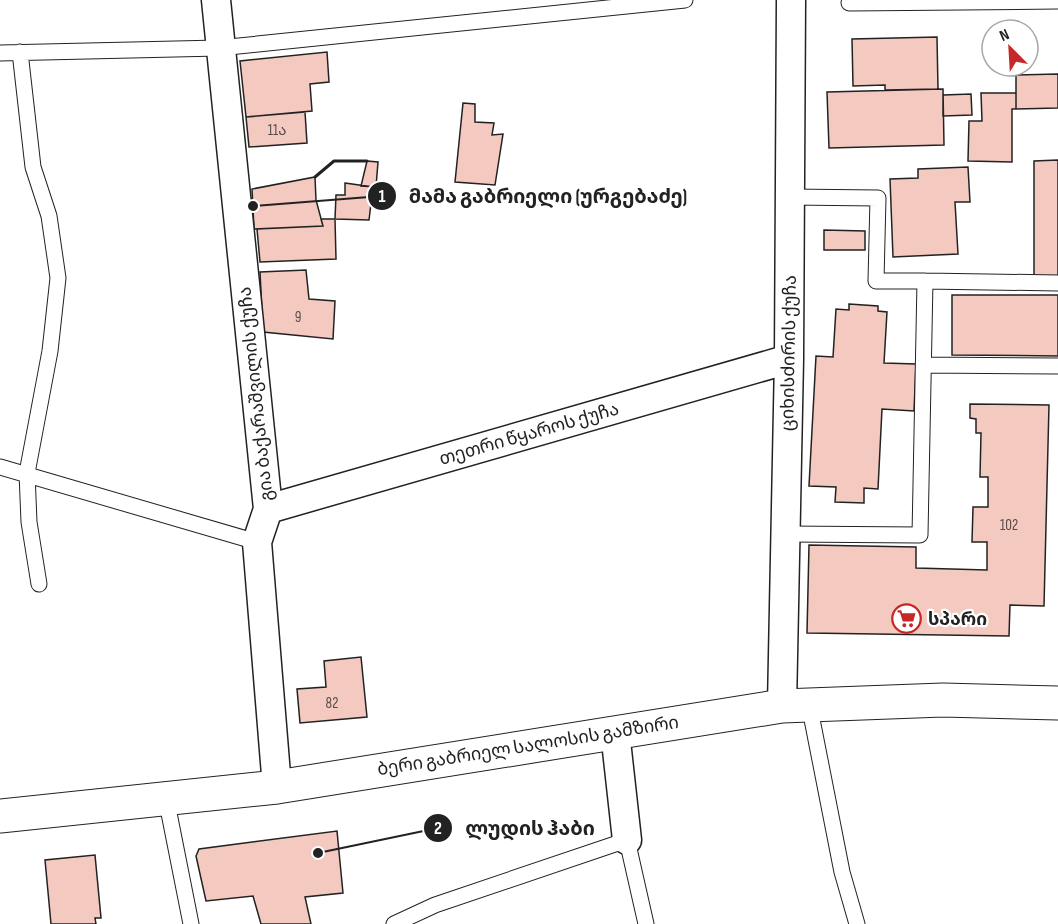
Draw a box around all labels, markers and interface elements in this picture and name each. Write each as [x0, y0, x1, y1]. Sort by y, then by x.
north arrow [980, 18, 1040, 78]
text: N [997, 25, 1012, 46]
house number: 11ა [268, 121, 286, 140]
callout: მამა გაბრიელი (ურგებაძე) [367, 177, 699, 215]
text: მამა გაბრიელი (ურგებაძე) [409, 185, 687, 209]
text: 1 [378, 186, 386, 207]
street label: ციხისძირის ქუჩა [777, 275, 801, 431]
street label: გია ბაქარაშვილის ქუჩა [234, 286, 278, 502]
house number: 9 [295, 308, 301, 327]
street label: თეთრი წყაროს ქუჩა [437, 398, 621, 470]
house number: 102 [1000, 516, 1018, 535]
supermarket icon: სპარი [891, 603, 923, 635]
place label: სპარი [928, 609, 987, 630]
house number: 82 [326, 694, 338, 713]
street label: ბერი გაბრიელ სალოსის გამზირი [376, 712, 680, 780]
callout: ლუდის ჰაბი [423, 809, 607, 847]
text: ლუდის ჰაბი [465, 817, 595, 841]
text: 2 [434, 818, 442, 839]

